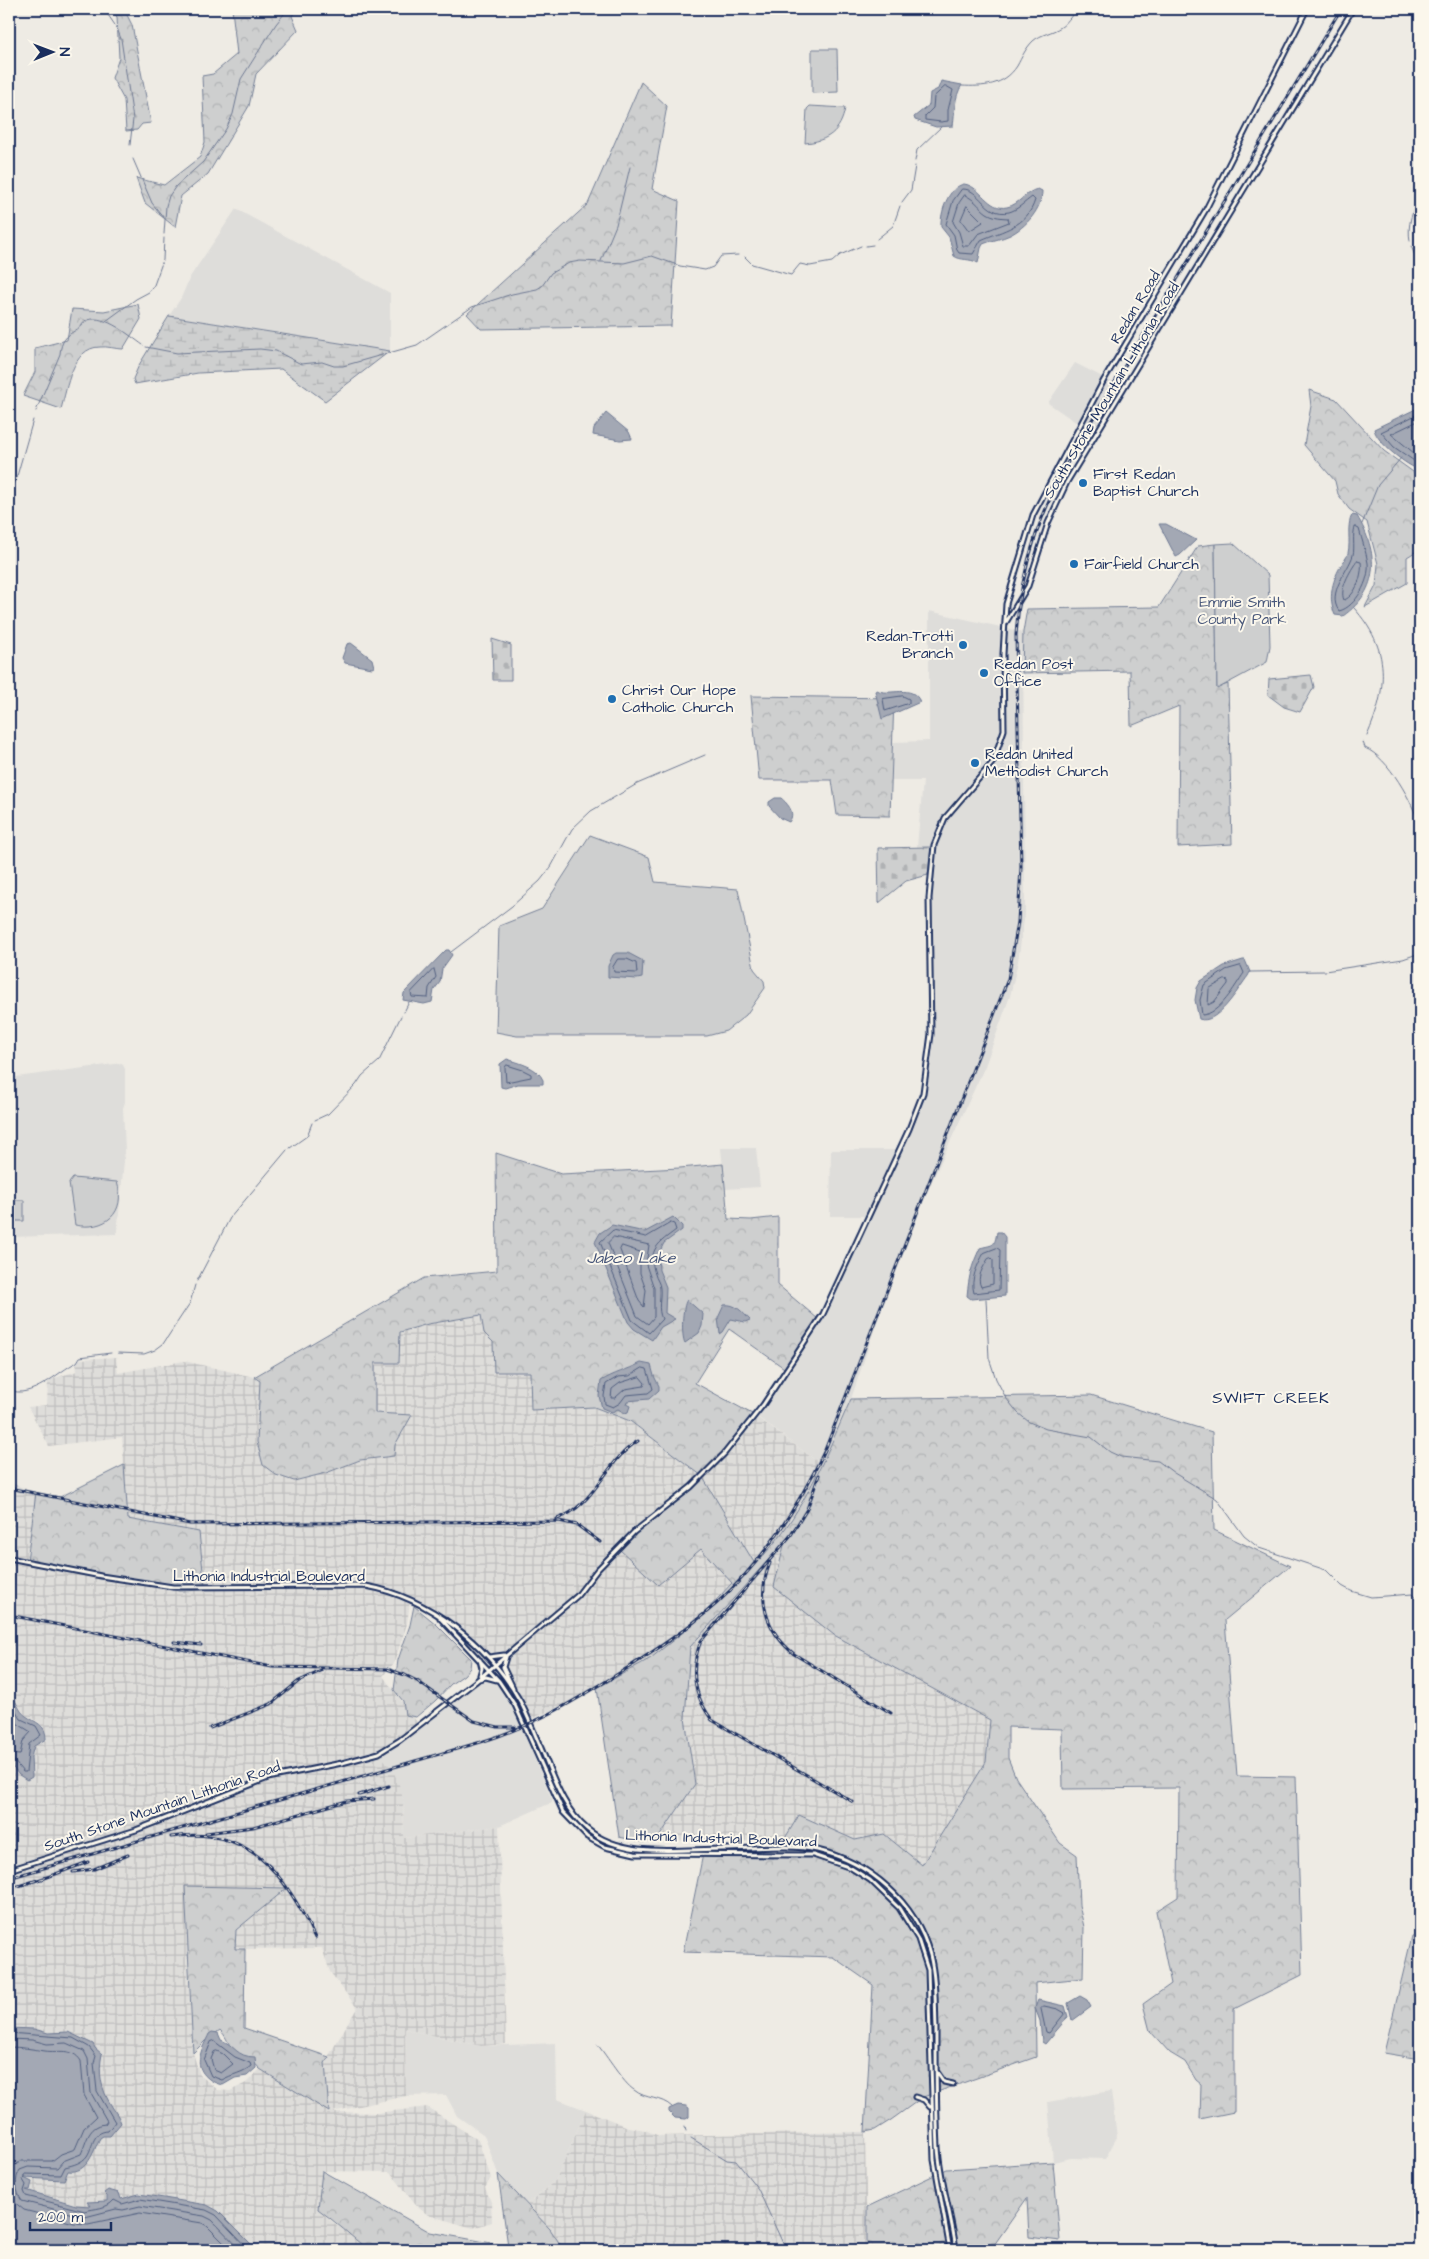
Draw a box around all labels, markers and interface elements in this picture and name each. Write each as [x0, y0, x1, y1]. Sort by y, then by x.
north arrow [28, 28, 78, 78]
text: N [54, 47, 74, 57]
street label: Redan Road [1105, 266, 1166, 348]
street label: South Stone Mountain Lithonia Road [1038, 278, 1185, 502]
place label: First Redan Baptist Church [1093, 464, 1199, 502]
marker: First Redan Baptist Church [1077, 477, 1089, 489]
place label: Fairfield Church [1084, 554, 1199, 575]
marker: Fairfield Church [1068, 558, 1080, 570]
park label: Emmie Smith County Park [1197, 592, 1287, 631]
place label: Redan-Trotti Branch [866, 626, 954, 664]
marker: Redan-Trotti Branch [957, 639, 969, 651]
place label: Redan Post Office [994, 654, 1073, 692]
marker: Redan Post Office [978, 667, 990, 679]
place label: Christ Our Hope Catholic Church [622, 680, 736, 718]
marker: Christ Our Hope Catholic Church [606, 693, 618, 705]
place label: Redan United Methodist Church [985, 744, 1108, 782]
marker: Redan United Methodist Church [969, 757, 981, 769]
water label: Jabco Lake [587, 1247, 677, 1269]
district label: SWIFT CREEK [1212, 1387, 1330, 1409]
street label: Lithonia Industrial Boulevard [173, 1566, 365, 1587]
street label: South Stone Mountain Lithonia Road [41, 1756, 284, 1857]
street label: Lithonia Industrial Boulevard [625, 1825, 817, 1852]
scale bar [30, 2199, 111, 2231]
text: 200 m [38, 2207, 84, 2228]

